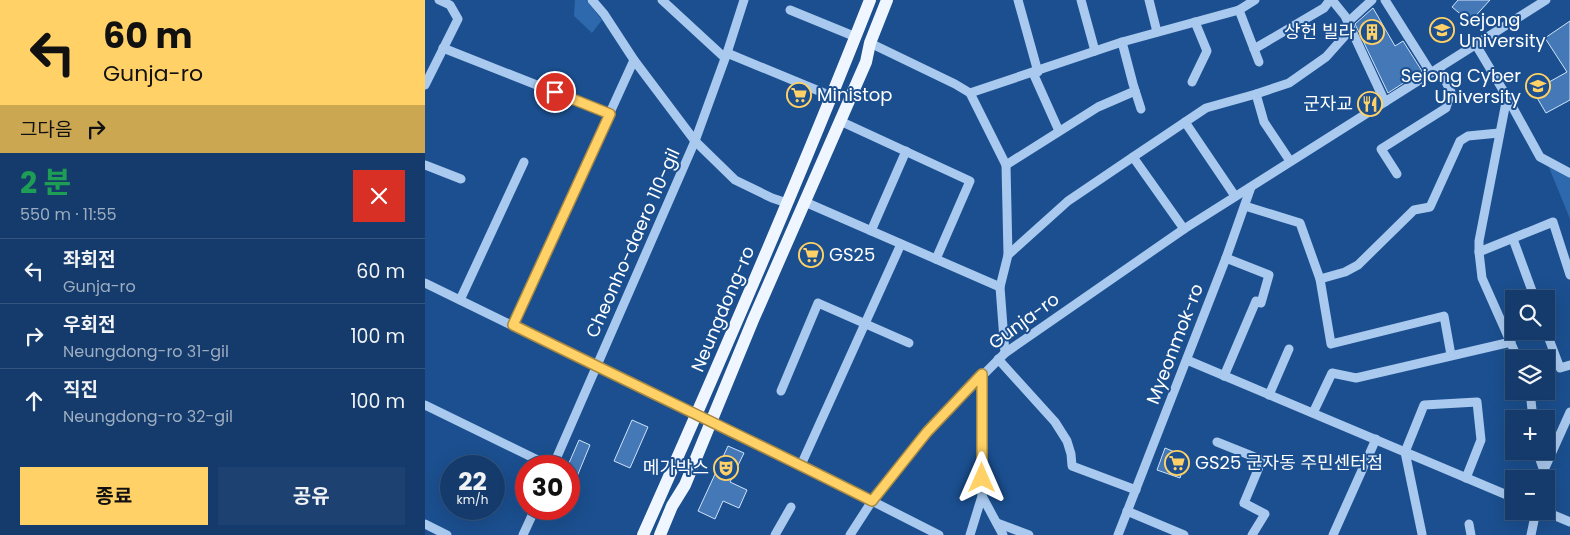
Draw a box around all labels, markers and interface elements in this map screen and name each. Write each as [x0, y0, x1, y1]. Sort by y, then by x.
place label: Sejong University [1459, 7, 1546, 53]
text: 60 m [103, 11, 193, 60]
school or university icon: Sejong University [1429, 17, 1455, 43]
place label: 상헌 빌라 [1284, 19, 1355, 44]
building icon: 상헌 빌라 [1359, 19, 1385, 45]
icon: left [20, 20, 85, 85]
text: Gunja-ro [103, 58, 203, 89]
place label: Sejong Cyber University [1401, 63, 1521, 109]
pin [534, 71, 576, 113]
school or university icon: Sejong Cyber University [1525, 73, 1551, 99]
icon: arrive [541, 78, 569, 106]
supermarket icon: Ministop [786, 82, 812, 108]
place label: Ministop [817, 82, 893, 107]
place label: 군자교 [1303, 91, 1353, 116]
restaurant icon: 군자교 [1357, 91, 1383, 117]
icon: right [82, 115, 110, 143]
text: 그다음 [20, 116, 72, 143]
street label: Cheonho-daero 110-gil [579, 144, 686, 341]
text: 2 분 [20, 161, 71, 204]
button: close [353, 170, 405, 222]
text: 550 m · 11:55 [20, 203, 117, 226]
street label: Neungdong-ro [685, 242, 760, 376]
supermarket icon: GS25 [798, 242, 824, 268]
place label: GS25 [829, 242, 875, 267]
text: 좌회전 [63, 246, 115, 273]
icon: left [20, 257, 48, 285]
text: 60 m [356, 258, 405, 285]
text: Gunja-ro [63, 275, 136, 298]
street label: Myeonmok-ro [1140, 280, 1209, 408]
street label: Gunja-ro [983, 286, 1064, 355]
map controls [1505, 290, 1555, 520]
button: search [1505, 290, 1555, 340]
text: 우회전 [63, 311, 115, 338]
icon: right [20, 322, 48, 350]
text: 100 m [350, 323, 405, 350]
text: Neungdong-ro 31-gil [63, 340, 229, 363]
button: layers [1505, 350, 1555, 400]
text: 직진 [63, 376, 98, 403]
icon: ahead [20, 387, 48, 415]
text: 100 m [350, 388, 405, 415]
text: Neungdong-ro 32-gil [63, 405, 233, 428]
button: + [1505, 410, 1555, 460]
supermarket icon: GS25 군자동 주민센터점 [1164, 450, 1190, 476]
place label: GS25 군자동 주민센터점 [1195, 450, 1383, 475]
position arrow [955, 451, 1007, 503]
speed limit sign: 30 [515, 455, 580, 520]
place label: 메가박스 [643, 455, 709, 480]
theatre icon: 메가박스 [713, 455, 739, 481]
text: 22 [458, 464, 487, 499]
button: 종료 [20, 467, 208, 525]
button: 공유 [218, 467, 405, 525]
button: − [1505, 470, 1555, 520]
text: km/h [457, 491, 488, 508]

